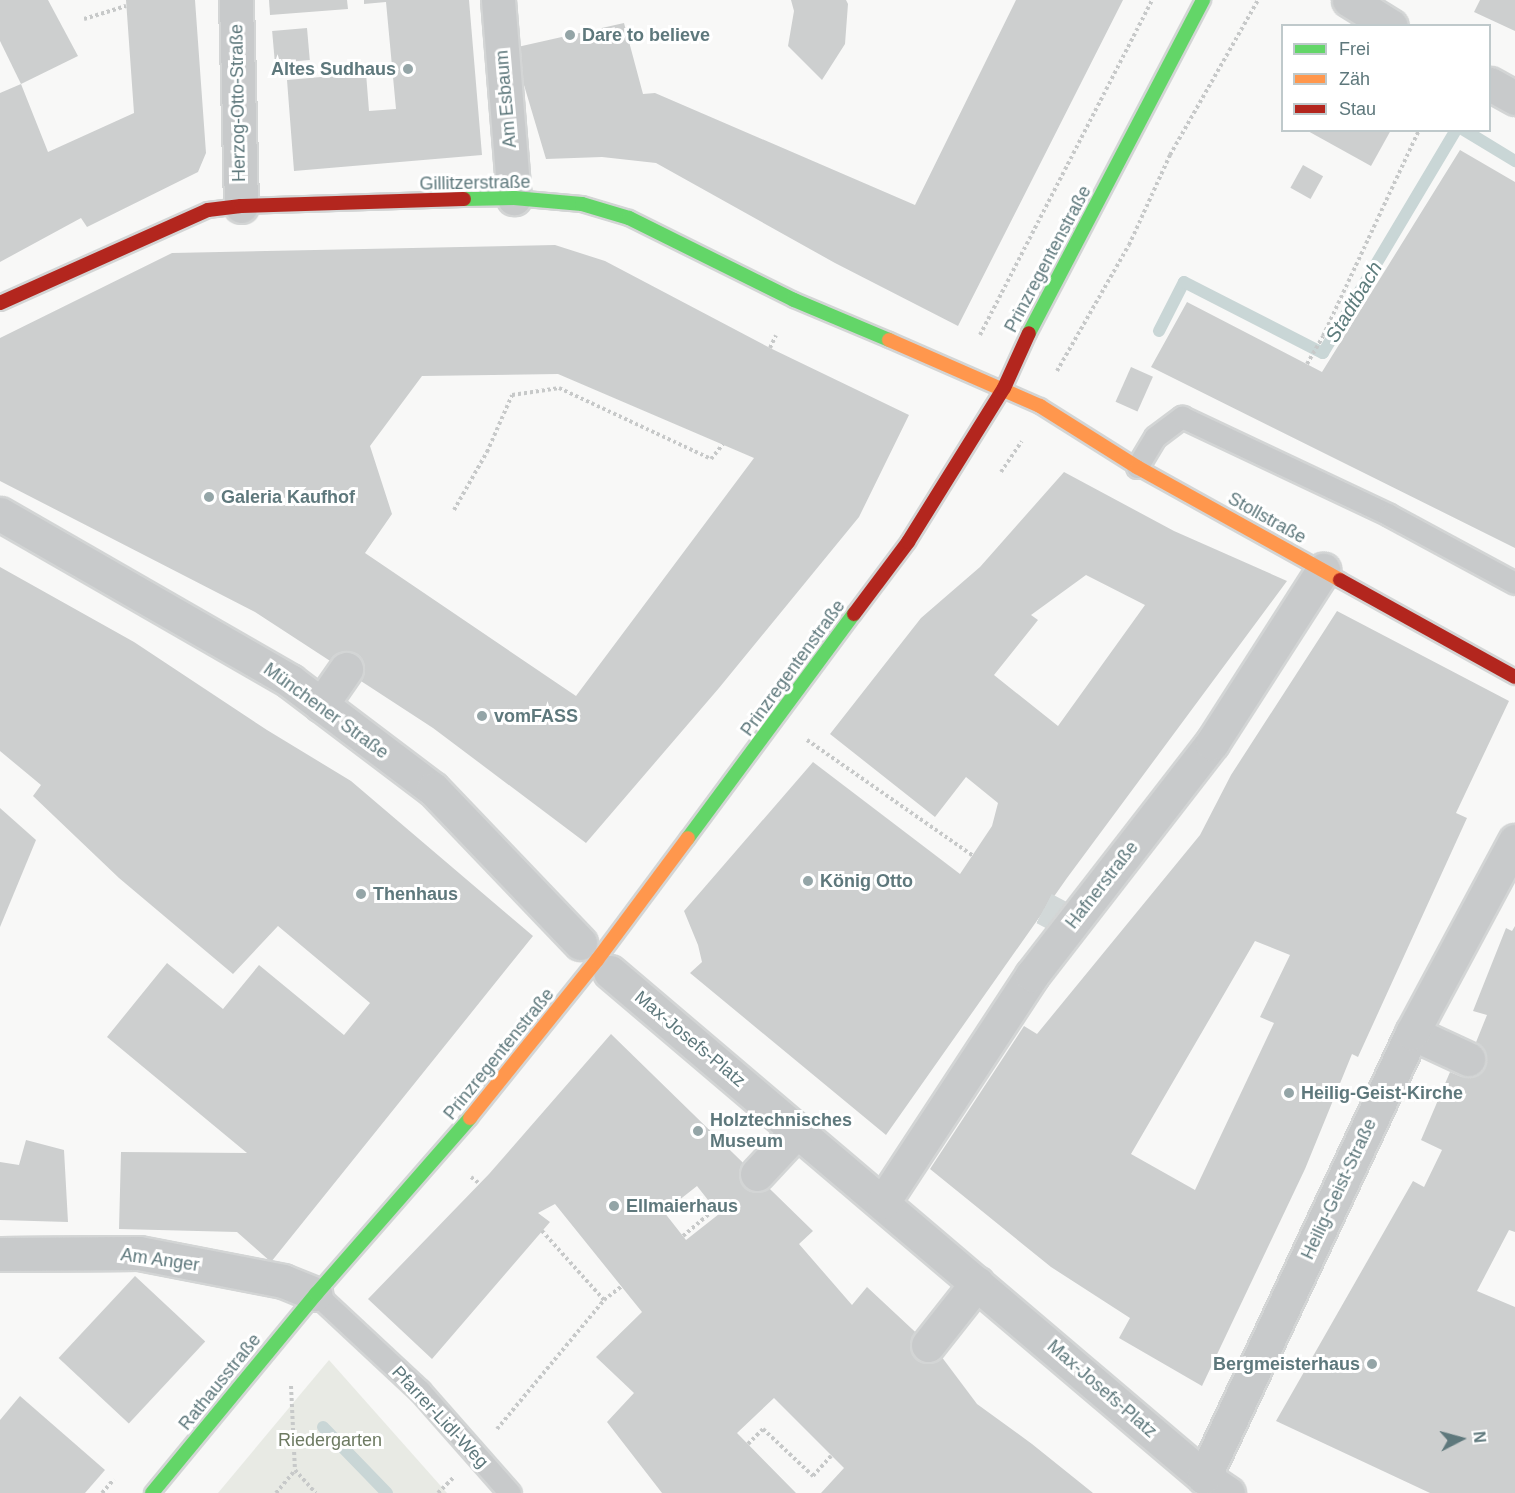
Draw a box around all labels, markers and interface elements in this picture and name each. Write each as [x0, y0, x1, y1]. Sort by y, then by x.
street label: Herzog-Otto-Straße [226, 24, 250, 182]
place label: Dare to believe [582, 24, 710, 46]
legend [1281, 24, 1491, 132]
marker: Dare to believe [563, 28, 577, 42]
text: Frei [1339, 39, 1370, 59]
street label: Am Esbaum [491, 49, 521, 149]
place label: Altes Sudhaus [271, 58, 396, 80]
marker: Altes Sudhaus [401, 62, 415, 76]
text: Zäh [1339, 69, 1370, 89]
text: Stau [1339, 99, 1376, 119]
street label: Gillitzerstraße [419, 171, 531, 195]
street label: Prinzregentenstraße [1000, 182, 1096, 336]
water label: Stadtbach [1321, 257, 1387, 347]
place label: Galeria Kaufhof [221, 486, 355, 508]
street label: Stollstraße [1224, 488, 1310, 548]
marker: Galeria Kaufhof [202, 490, 216, 504]
street label: Prinzregentenstraße [736, 596, 850, 740]
street label: Münchener Straße [259, 658, 393, 764]
place label: vomFASS [494, 705, 578, 727]
marker: vomFASS [475, 709, 489, 723]
street label: Hafnerstraße [1061, 837, 1143, 933]
place label: König Otto [820, 870, 913, 892]
marker: König Otto [801, 874, 815, 888]
place label: Thenhaus [373, 883, 458, 905]
marker: Thenhaus [354, 887, 368, 901]
street label: Prinzregentenstraße [439, 984, 559, 1124]
street label: Max-Josefs-Platz [630, 986, 750, 1092]
place label: Heilig-Geist-Kirche [1301, 1082, 1463, 1104]
marker: Heilig-Geist-Kirche [1282, 1086, 1296, 1100]
place label: Holztechnisches Museum [710, 1110, 852, 1152]
street label: Heilig-Geist-Straße [1297, 1115, 1381, 1263]
marker: Holztechnisches Museum [691, 1124, 705, 1138]
place label: Ellmaierhaus [626, 1195, 738, 1217]
marker: Ellmaierhaus [607, 1199, 621, 1213]
street label: Am Anger [119, 1244, 201, 1276]
street label: Rathausstraße [174, 1329, 266, 1435]
street label: Max-Josefs-Platz [1043, 1336, 1161, 1442]
place label: Bergmeisterhaus [1213, 1353, 1360, 1375]
marker: Bergmeisterhaus [1365, 1357, 1379, 1371]
street label: Pfarrer-Lidl-Weg [387, 1361, 493, 1473]
north arrow [1431, 1409, 1491, 1469]
park label: Riedergarten [278, 1429, 382, 1451]
text: N [1470, 1430, 1488, 1444]

